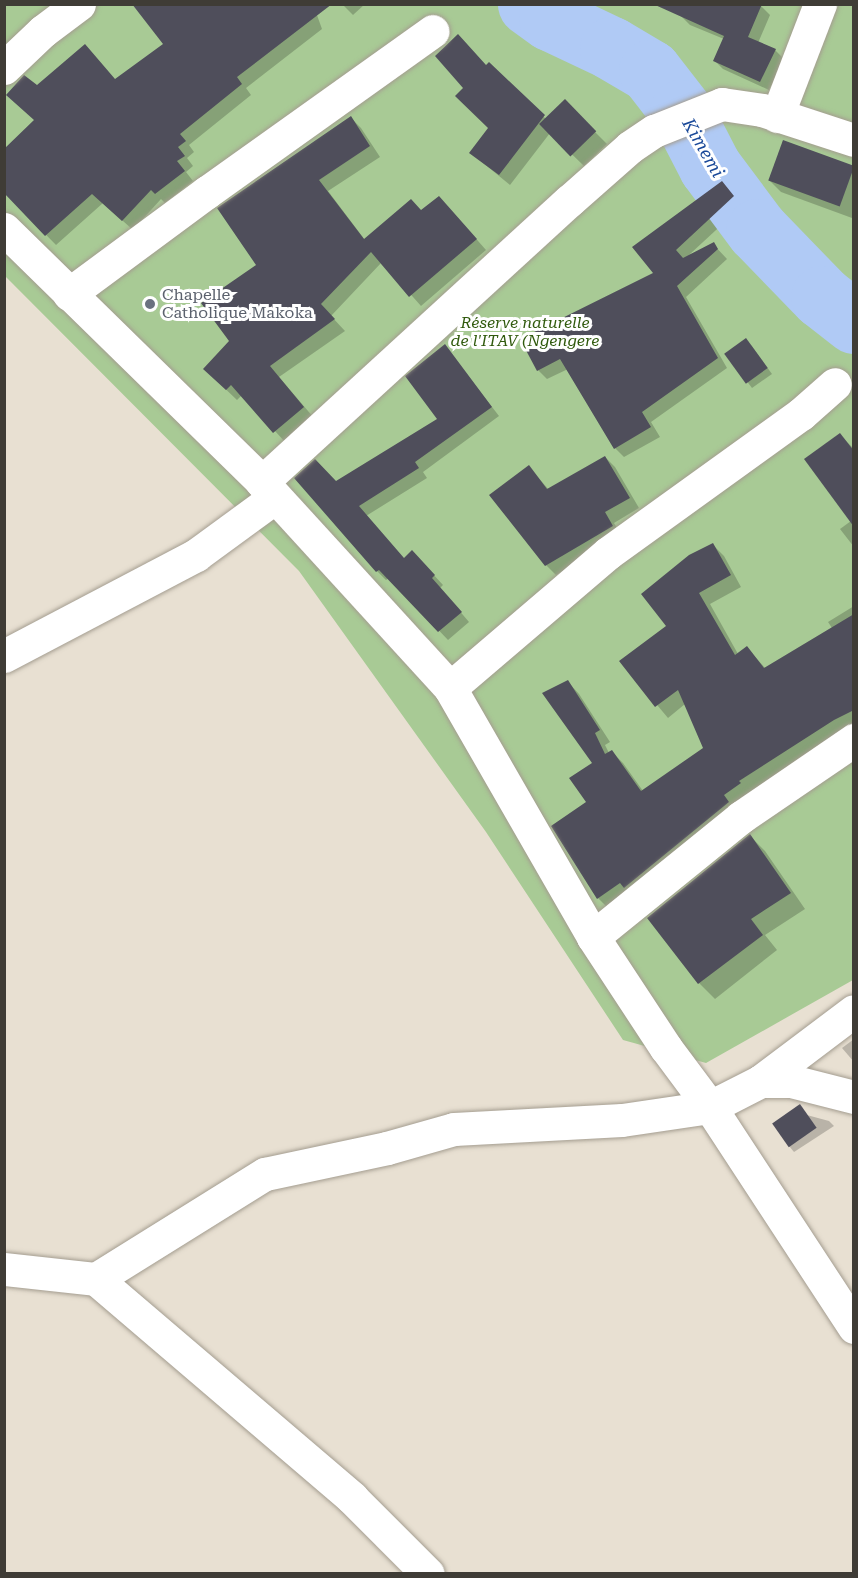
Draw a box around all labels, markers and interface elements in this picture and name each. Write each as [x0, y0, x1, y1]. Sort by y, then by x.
water label: Kimemi [677, 114, 729, 182]
place label: Chapelle Catholique Makoka [162, 285, 313, 323]
marker: Chapelle Catholique Makoka [143, 297, 157, 311]
park label: Réserve naturelle de l'ITAV (Ngengere [451, 313, 599, 351]

